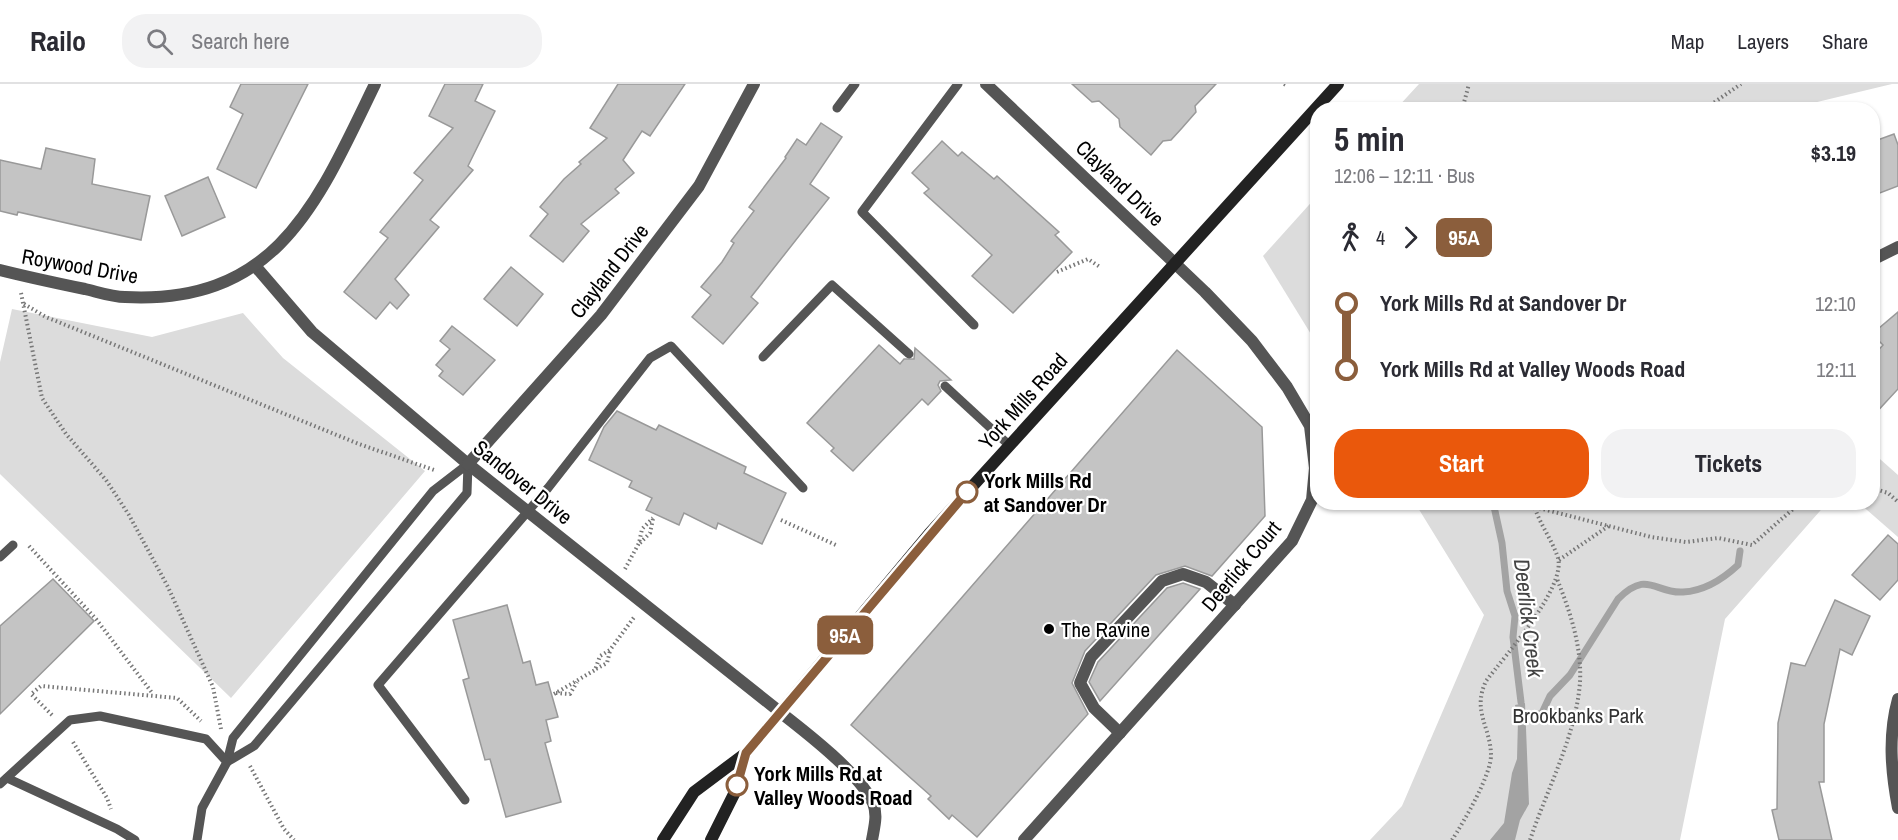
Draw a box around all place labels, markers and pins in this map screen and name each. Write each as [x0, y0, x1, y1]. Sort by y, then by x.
place label: York Mills Rd at Sandover Dr [984, 466, 1107, 519]
marker: York Mills Rd at Sandover Dr [956, 481, 978, 503]
place label: The Ravine [1061, 615, 1150, 644]
marker: The Ravine [1042, 622, 1056, 636]
place label: York Mills Rd at Valley Woods Road [754, 759, 913, 812]
marker: York Mills Rd at Valley Woods Road [726, 774, 748, 796]

